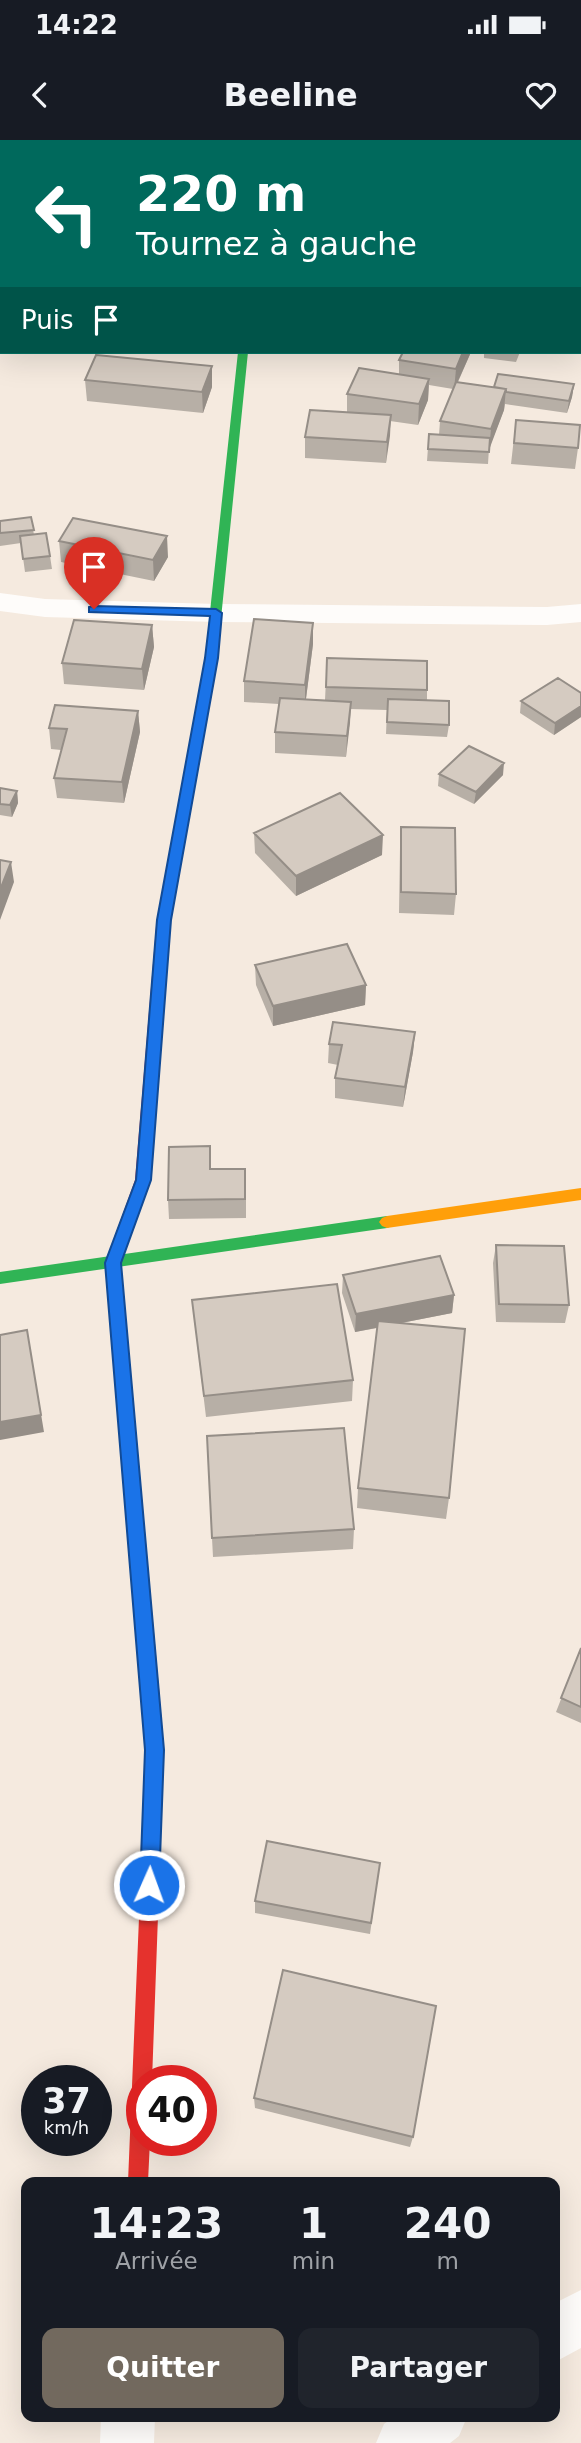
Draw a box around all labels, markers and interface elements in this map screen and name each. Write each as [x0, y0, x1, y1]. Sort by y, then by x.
text: 14:22 [35, 10, 118, 40]
icon: back [21, 76, 59, 114]
text: Beeline [223, 76, 358, 114]
icon: heart [522, 76, 560, 114]
text: 220 m [136, 166, 306, 223]
icon: left [21, 168, 112, 259]
text: Tournez à gauche [136, 225, 417, 263]
icon: arrive [87, 301, 125, 339]
text: Puis [21, 305, 73, 335]
pin [64, 537, 124, 609]
icon: arrive [75, 548, 113, 586]
position arrow [112, 1848, 186, 1922]
speed limit sign: 40 [126, 2065, 217, 2156]
text: 37 [42, 2081, 91, 2121]
text: km/h [44, 2117, 89, 2138]
text: 14:23 [90, 2199, 223, 2248]
text: 1 [299, 2199, 328, 2248]
text: 240 [404, 2199, 491, 2248]
text: Arrivée [115, 2248, 198, 2274]
text: min [292, 2248, 335, 2274]
text: m [436, 2248, 459, 2274]
button: Quitter [42, 2328, 284, 2408]
button: Partager [298, 2328, 539, 2408]

